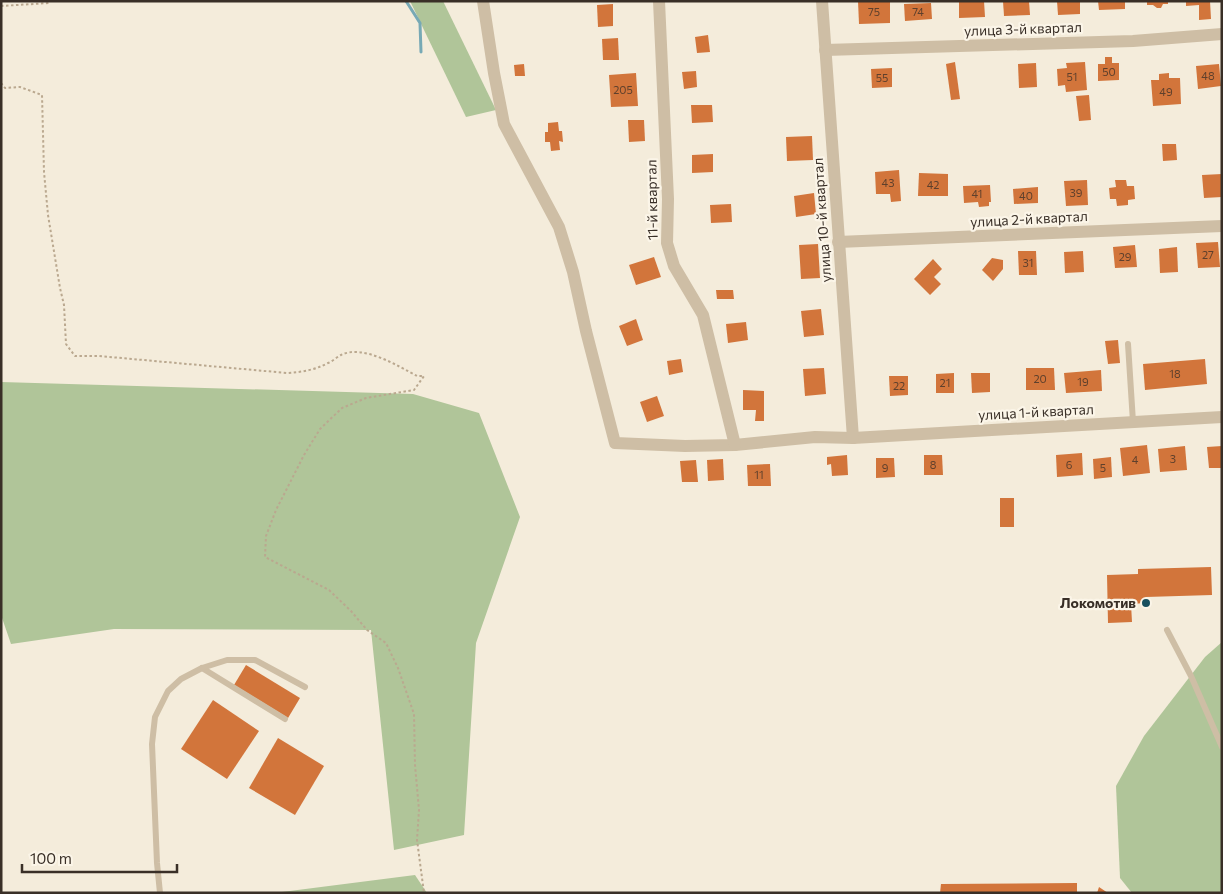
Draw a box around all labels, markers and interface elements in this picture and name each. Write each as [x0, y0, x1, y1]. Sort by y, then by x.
house number: 75 [868, 5, 880, 18]
house number: 74 [912, 5, 924, 18]
street label: улица 3-й квартал [964, 18, 1082, 39]
house number: 50 [1102, 65, 1116, 78]
house number: 48 [1201, 69, 1215, 82]
house number: 51 [1066, 70, 1078, 83]
house number: 55 [876, 71, 888, 84]
house number: 205 [613, 83, 633, 96]
house number: 49 [1159, 85, 1173, 98]
street label: улица 10-й квартал [809, 157, 834, 283]
street label: 11-й квартал [642, 159, 661, 241]
house number: 43 [882, 176, 894, 189]
house number: 42 [927, 178, 939, 191]
house number: 39 [1070, 186, 1083, 199]
house number: 41 [972, 187, 982, 200]
house number: 40 [1019, 189, 1033, 202]
street label: улица 2-й квартал [970, 207, 1088, 230]
house number: 27 [1202, 248, 1214, 261]
house number: 29 [1119, 250, 1132, 263]
house number: 31 [1023, 256, 1033, 269]
house number: 18 [1169, 367, 1181, 380]
house number: 20 [1033, 372, 1047, 385]
house number: 19 [1077, 375, 1089, 388]
house number: 21 [940, 376, 950, 389]
house number: 22 [893, 379, 905, 392]
street label: улица 1-й квартал [978, 400, 1094, 423]
house number: 3 [1170, 452, 1176, 465]
house number: 4 [1132, 453, 1139, 466]
house number: 8 [930, 458, 937, 471]
house number: 6 [1066, 458, 1073, 471]
house number: 9 [882, 461, 889, 474]
house number: 5 [1100, 461, 1106, 474]
house number: 11 [754, 468, 764, 481]
place label: Локомотив [1060, 594, 1136, 611]
marker: Локомотив [1140, 597, 1152, 609]
scale bar [22, 842, 178, 874]
text: 100 m [30, 849, 72, 867]

